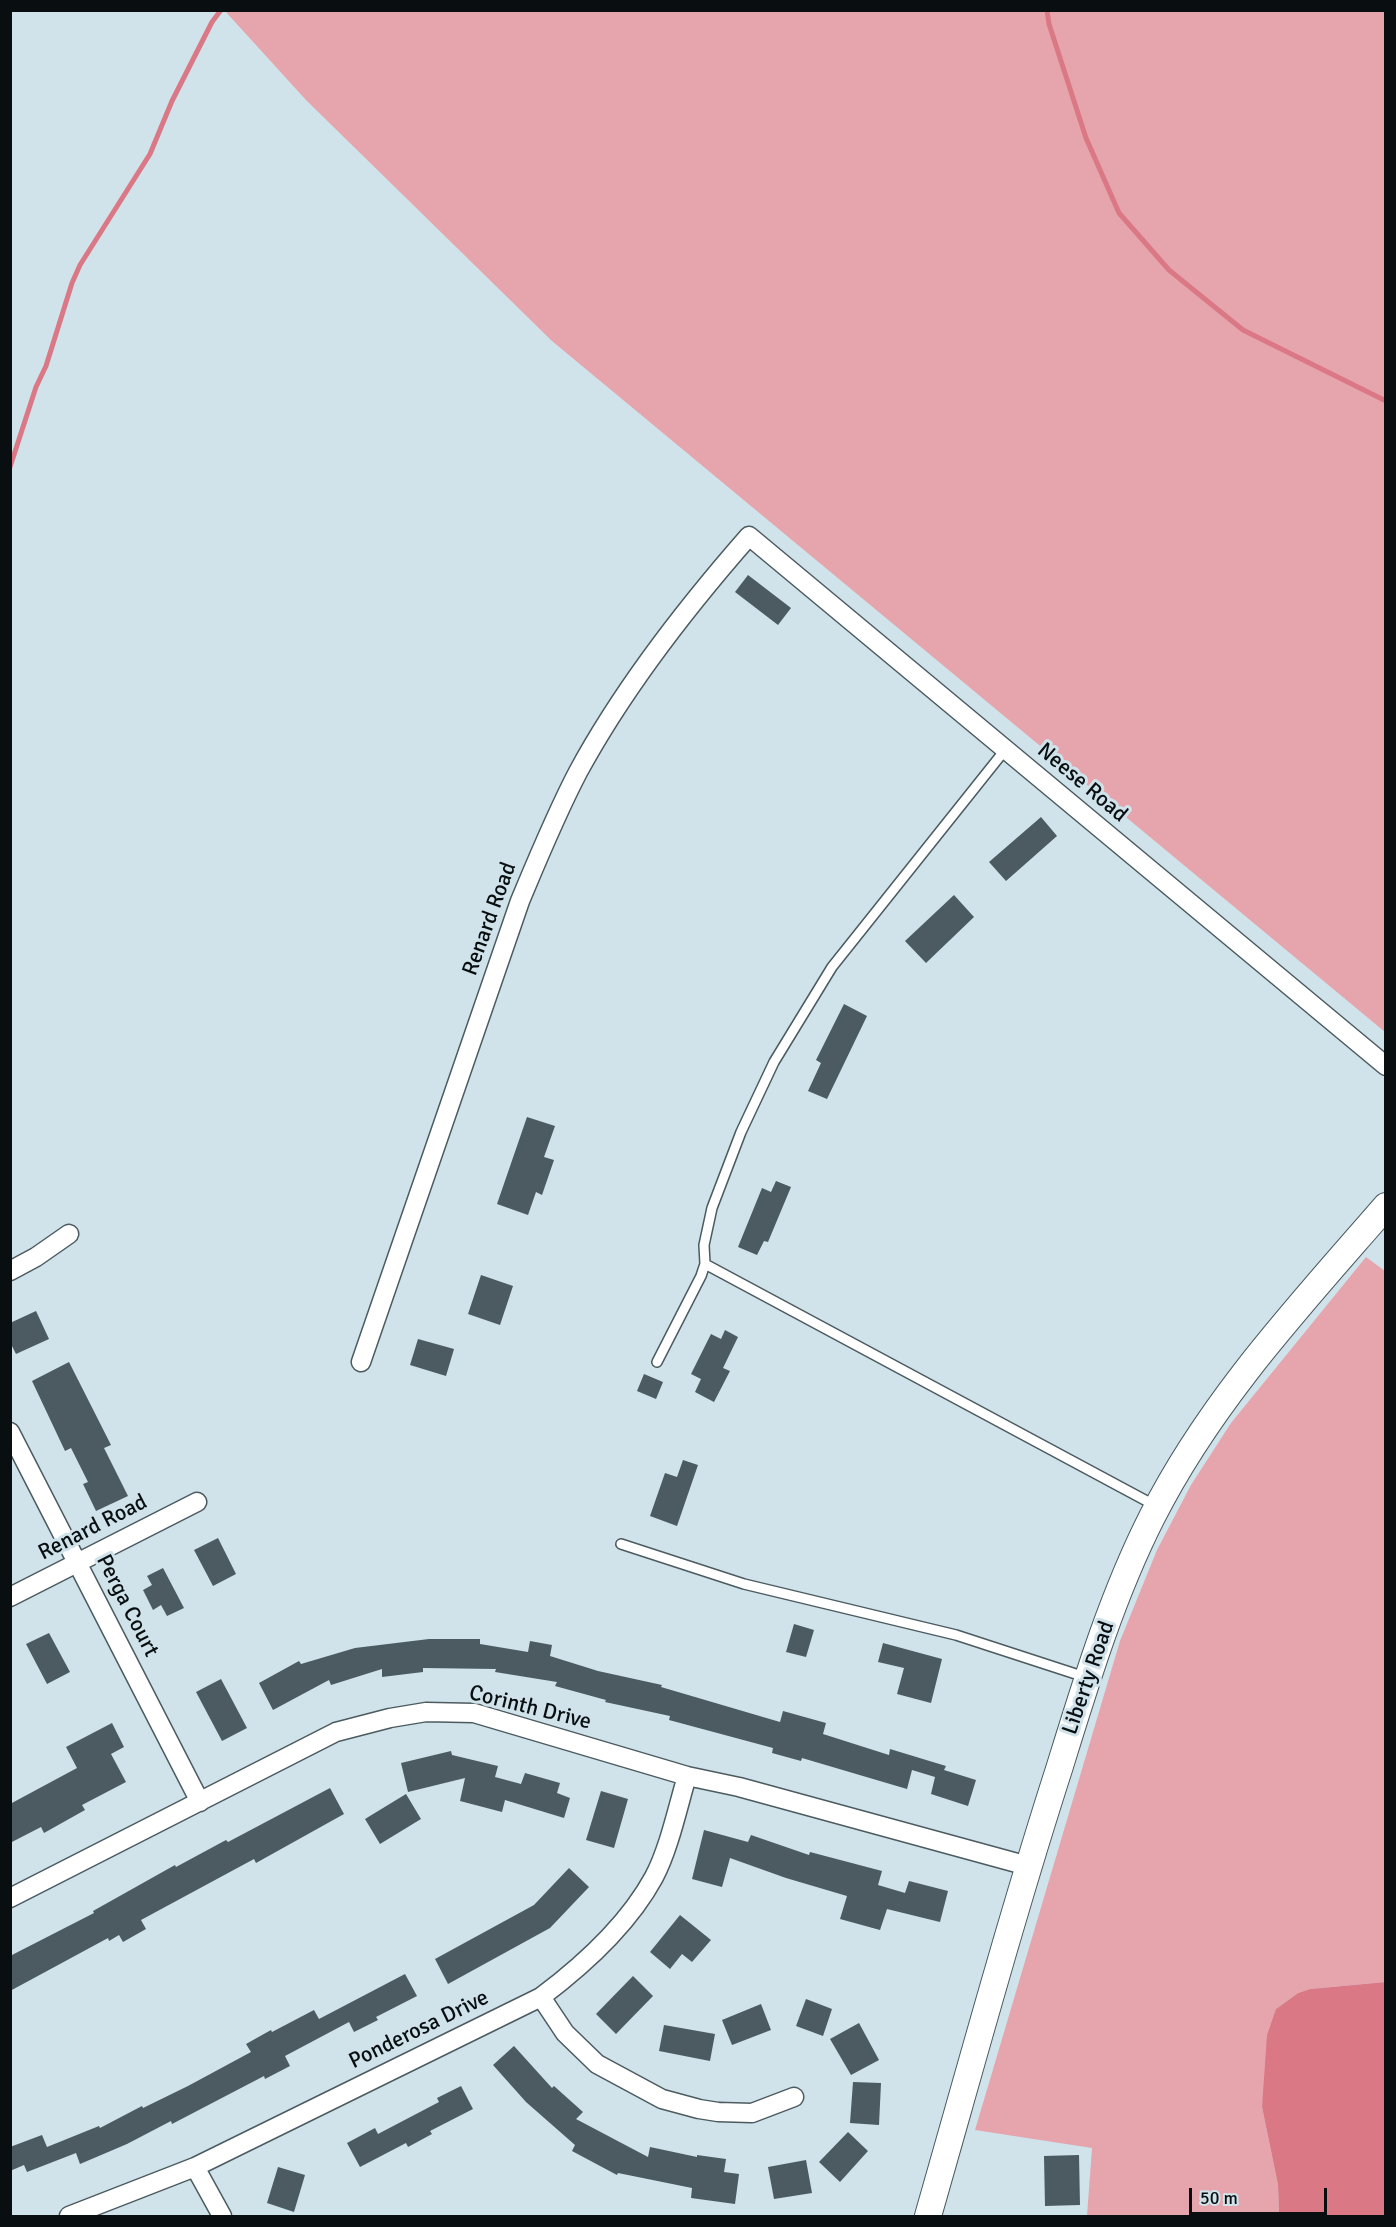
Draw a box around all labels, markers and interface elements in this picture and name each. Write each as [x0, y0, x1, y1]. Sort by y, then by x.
street label: Neese Road [1032, 738, 1132, 828]
street label: Renard Road [457, 859, 523, 979]
street label: Renard Road [34, 1489, 152, 1567]
street label: Perga Court [90, 1550, 164, 1662]
street label: Liberty Road [1057, 1618, 1121, 1738]
street label: Corinth Drive [466, 1680, 594, 1736]
street label: Ponderosa Drive [345, 1985, 493, 2075]
scale bar [1192, 2176, 1330, 2214]
text: 50 m [1200, 2187, 1238, 2209]

